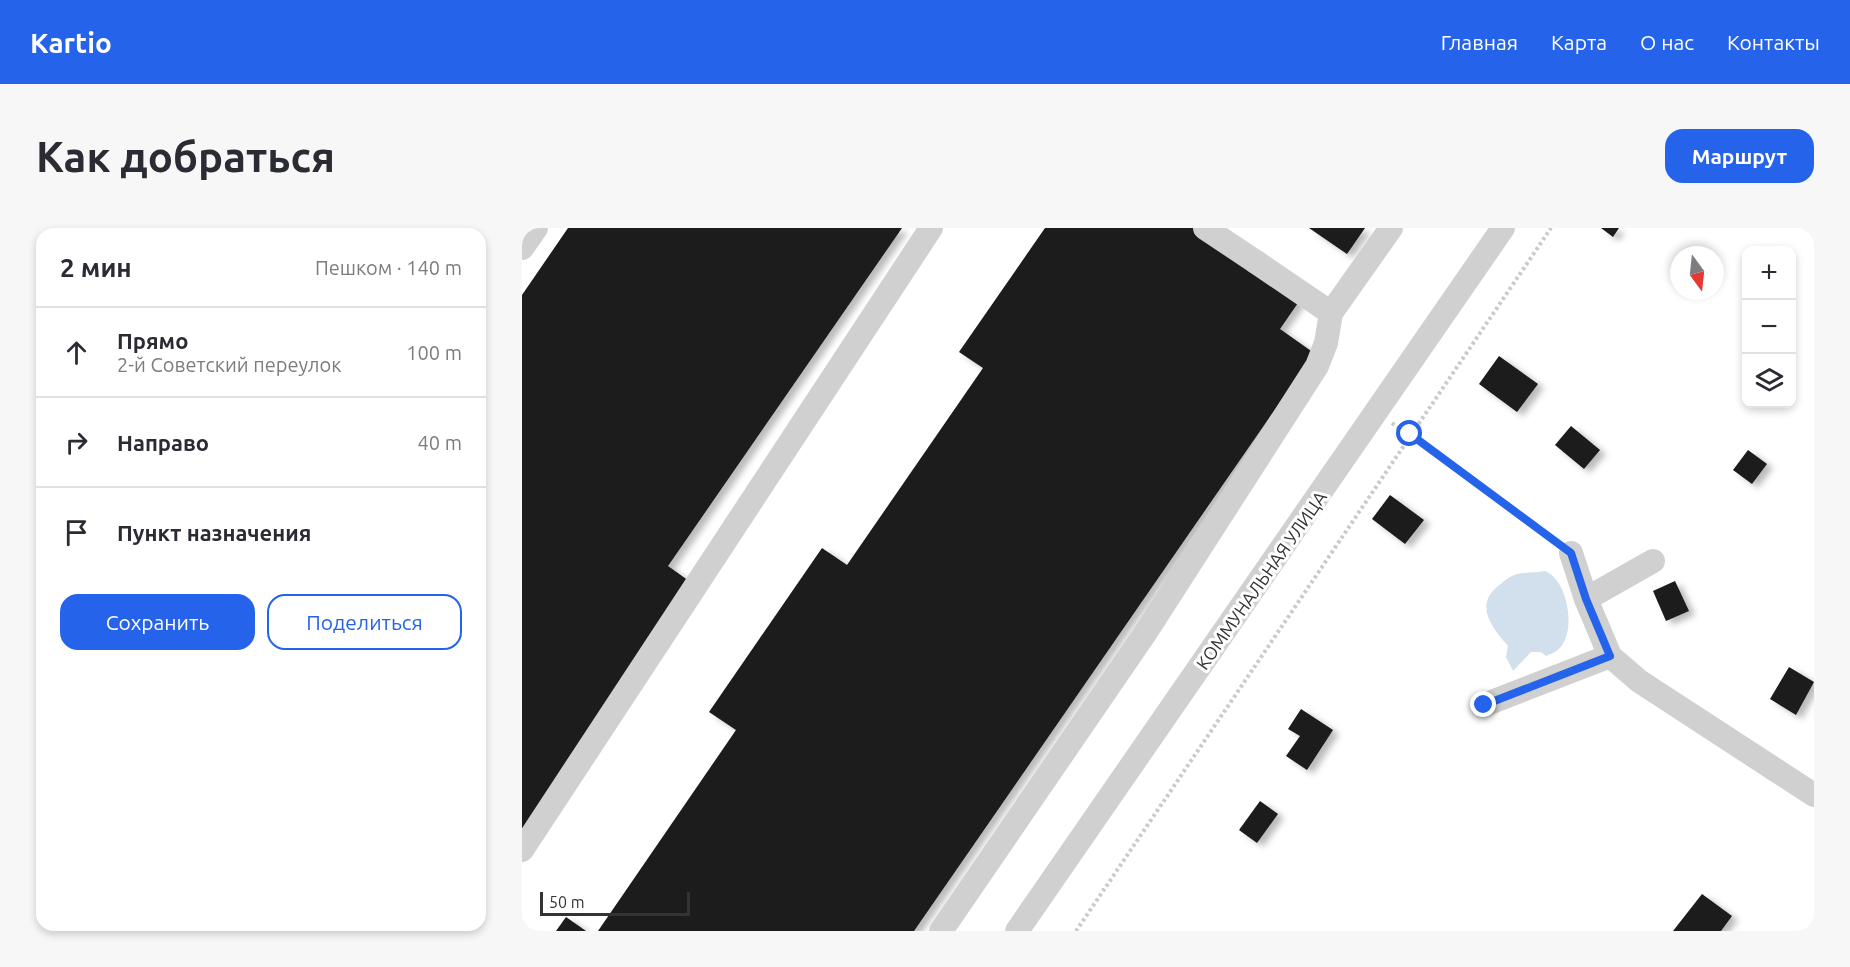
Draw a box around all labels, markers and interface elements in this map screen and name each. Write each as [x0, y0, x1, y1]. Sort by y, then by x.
text: Kartio [30, 27, 112, 58]
text: Главная [1441, 30, 1518, 54]
text: Карта [1551, 30, 1607, 54]
text: О нас [1640, 30, 1694, 54]
text: Контакты [1727, 30, 1820, 54]
button: Маршрут [1665, 129, 1814, 183]
text: Как добраться [36, 133, 335, 180]
north arrow [1670, 246, 1724, 300]
map controls [1742, 246, 1796, 408]
button: + [1742, 246, 1796, 300]
text: 2 мин [60, 253, 132, 282]
text: Пешком · 140 m [315, 256, 462, 279]
button: − [1742, 300, 1796, 354]
text: Прямо [117, 328, 188, 353]
icon: ahead [60, 336, 93, 369]
text: 100 m [406, 341, 462, 364]
text: 2-й Советский переулок [117, 353, 342, 376]
button: layers [1742, 354, 1796, 408]
route start [1396, 420, 1422, 446]
icon: right [60, 426, 93, 459]
text: Направо [117, 430, 209, 455]
text: 40 m [418, 431, 462, 454]
street label: КОММУНАЛЬНАЯ УЛИЦА [1192, 487, 1330, 673]
icon: arrive [60, 516, 93, 549]
text: Пункт назначения [117, 520, 311, 545]
button: Сохранить [60, 594, 255, 650]
button: Поделиться [267, 594, 462, 650]
route end [1470, 691, 1496, 717]
scale bar [540, 889, 690, 916]
text: 50 m [549, 893, 585, 911]

